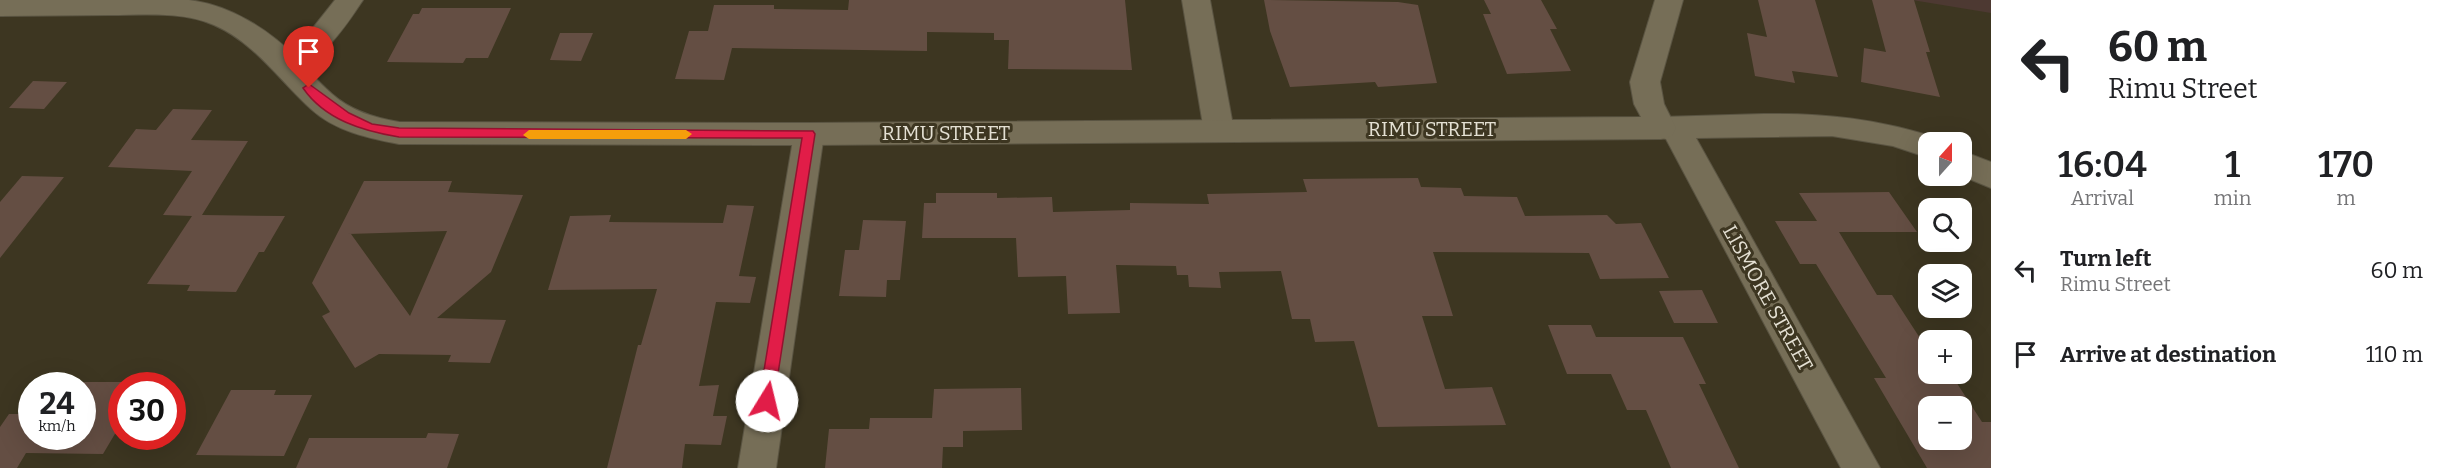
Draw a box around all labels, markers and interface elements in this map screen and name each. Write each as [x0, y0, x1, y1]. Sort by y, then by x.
text: 60 m [2108, 22, 2207, 72]
icon: left [2009, 24, 2087, 102]
pin [283, 26, 334, 88]
icon: arrive [292, 35, 325, 68]
text: Rimu Street [2108, 73, 2258, 105]
street label: RIMU STREET [1368, 117, 1496, 141]
street label: RIMU STREET [882, 121, 1010, 145]
north arrow [1918, 132, 1972, 186]
map controls [1918, 132, 1972, 450]
text: 16:04 [2058, 143, 2147, 187]
text: 1 [2225, 143, 2240, 187]
text: 170 [2318, 143, 2374, 187]
text: Arrival [2071, 186, 2134, 210]
text: min [2214, 186, 2251, 210]
text: m [2337, 186, 2356, 210]
button: search [1918, 198, 1972, 252]
street label: LISMORE STREET [1718, 221, 1818, 375]
text: Turn left [2060, 245, 2152, 272]
icon: left [2009, 254, 2042, 287]
text: 60 m [2371, 257, 2423, 284]
button: layers [1918, 264, 1972, 318]
text: Rimu Street [2060, 272, 2171, 296]
button: + [1918, 330, 1972, 384]
icon: arrive [2009, 338, 2042, 371]
text: Arrive at destination [2060, 341, 2276, 368]
text: 110 m [2366, 341, 2423, 368]
position arrow [735, 369, 799, 433]
speed limit sign: 30 [108, 372, 186, 450]
text: 24 [39, 386, 75, 422]
button: − [1918, 396, 1972, 450]
text: km/h [38, 417, 76, 435]

